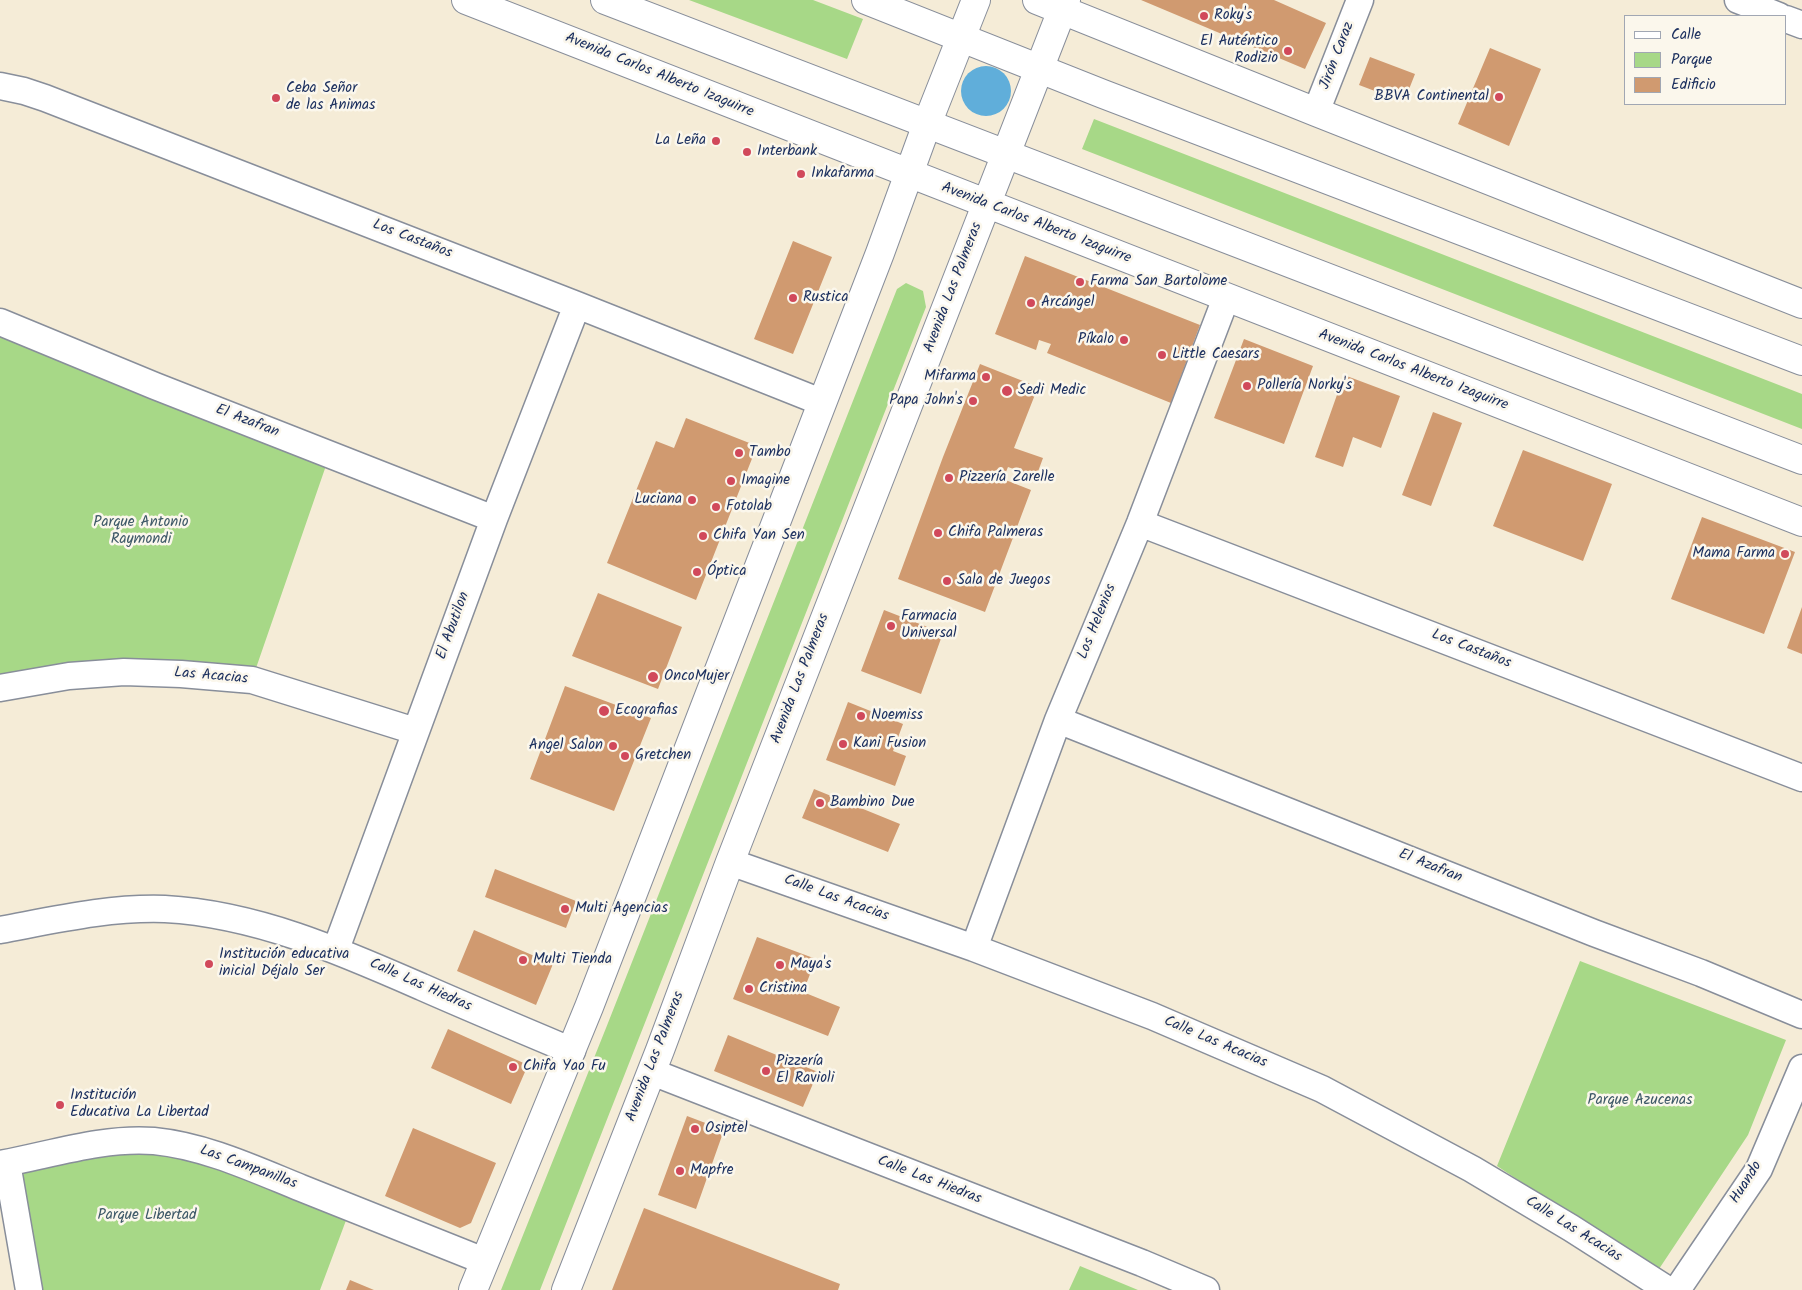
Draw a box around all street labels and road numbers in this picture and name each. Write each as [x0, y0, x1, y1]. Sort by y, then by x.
street label: Jirón Caraz [1317, 20, 1359, 92]
street label: Avenida Carlos Alberto Izaguirre [562, 30, 756, 122]
street label: Avenida Carlos Alberto Izaguirre [938, 179, 1134, 269]
street label: Los Castaños [370, 217, 454, 263]
street label: Avenida Las Palmeras [921, 220, 987, 356]
street label: Avenida Carlos Alberto Izaguirre [1315, 326, 1511, 416]
street label: El Azafran [213, 402, 281, 442]
street label: Los Helenios [1075, 582, 1121, 662]
street label: El Abutilon [433, 590, 475, 662]
street label: Avenida Las Palmeras [768, 611, 834, 747]
street label: Los Castaños [1429, 627, 1513, 673]
street label: Las Acacias [173, 665, 249, 689]
street label: El Azafran [1396, 846, 1464, 888]
street label: Calle Las Acacias [781, 872, 891, 926]
street label: Calle Las Hiedras [366, 955, 474, 1017]
street label: Avenida Las Palmeras [623, 989, 689, 1125]
street label: Calle Las Acacias [1161, 1013, 1269, 1073]
street label: Las Campanillas [197, 1142, 299, 1194]
street label: Calle Las Hiedras [874, 1153, 984, 1209]
street label: Huando [1727, 1158, 1767, 1208]
street label: Calle Las Acacias [1521, 1193, 1625, 1267]

